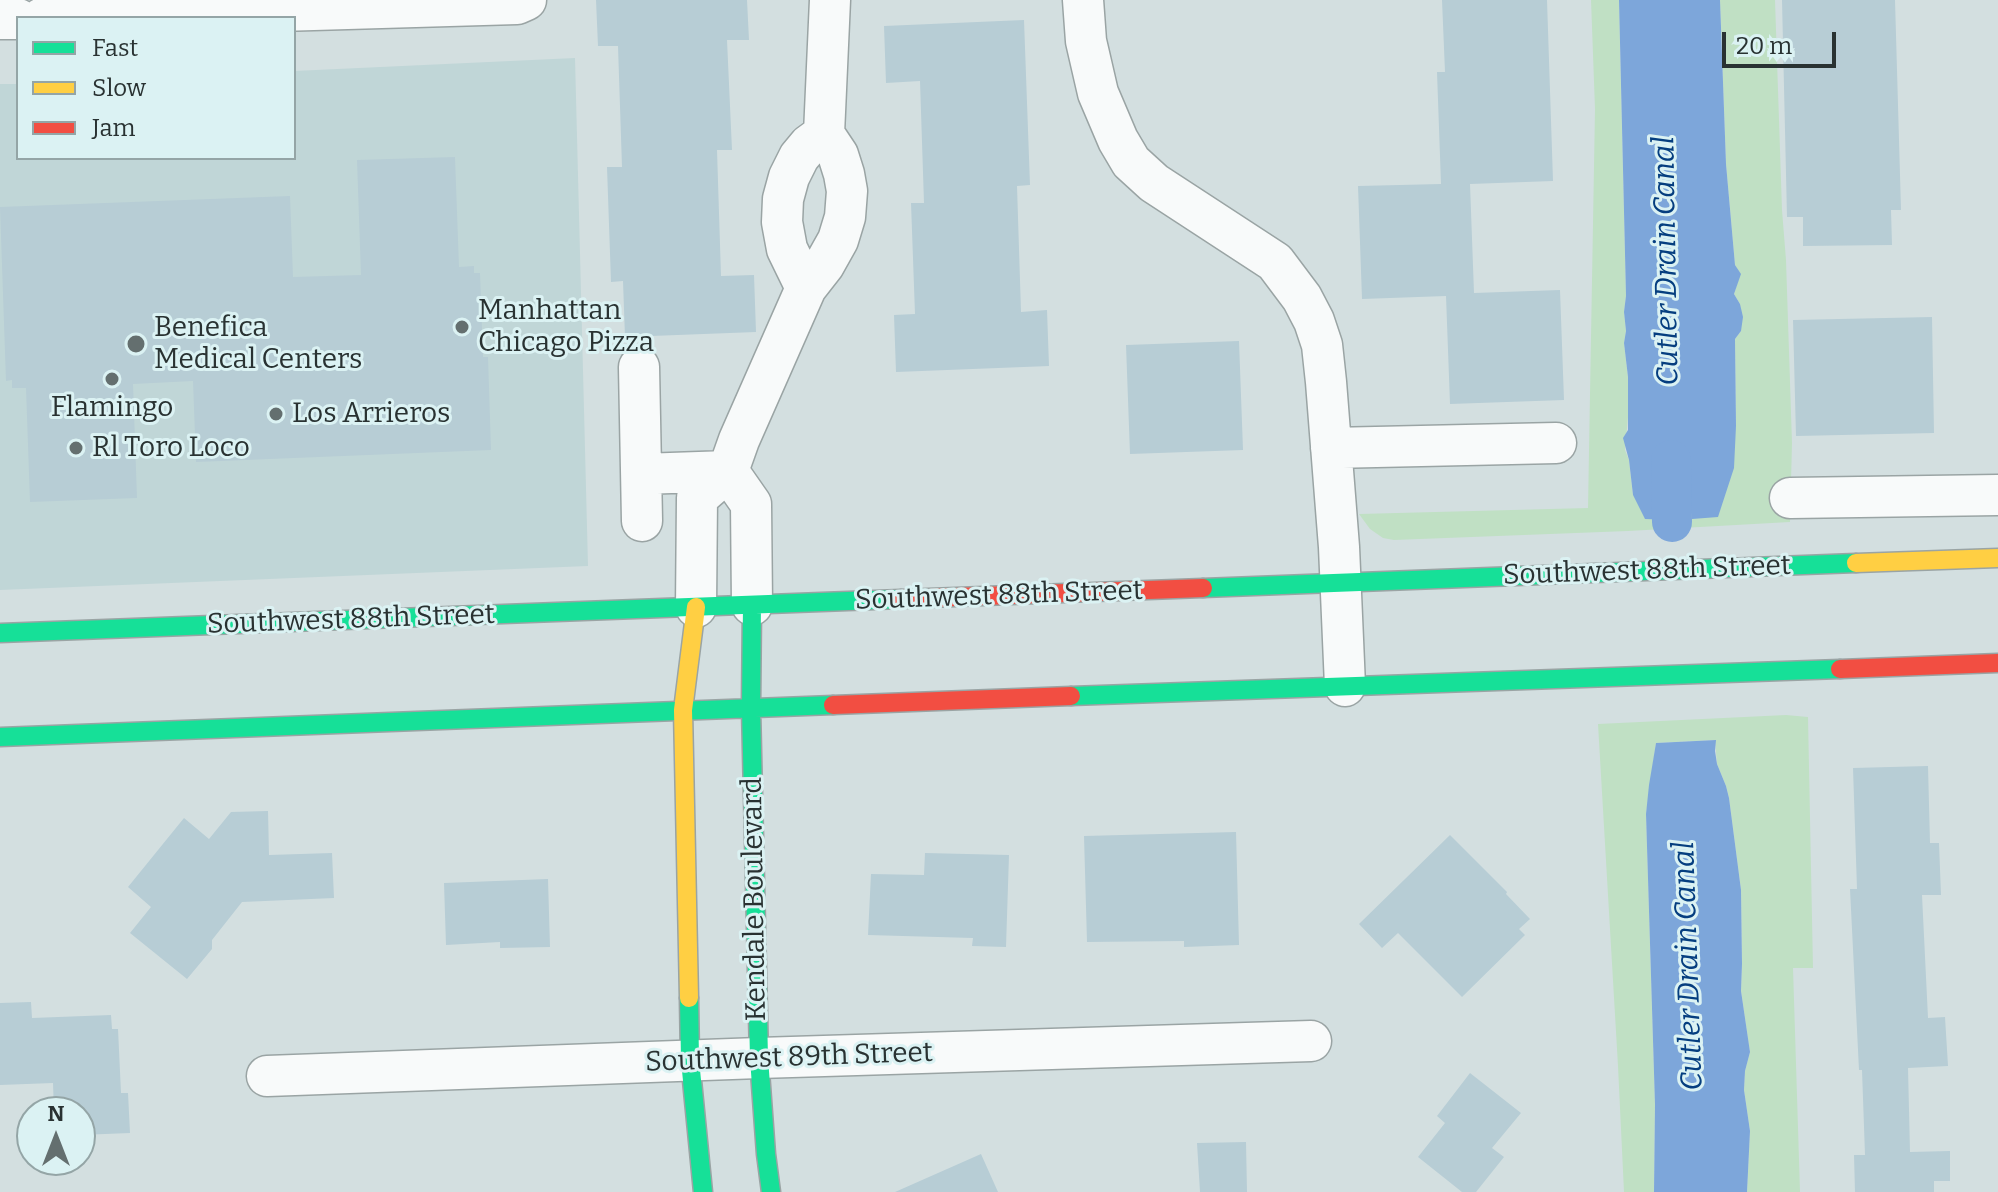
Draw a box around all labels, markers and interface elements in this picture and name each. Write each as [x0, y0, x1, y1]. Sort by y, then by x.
legend [16, 16, 296, 160]
scale bar [1726, 16, 1840, 66]
text: 20 m [1736, 32, 1792, 60]
text: Fast [92, 34, 138, 62]
text: Slow [92, 74, 146, 102]
text: Jam [92, 114, 135, 142]
water label: Cutler Drain Canal [1647, 136, 1687, 386]
place label: Manhattan Chicago Pizza [478, 294, 654, 360]
place label: Benefica Medical Centers [154, 311, 362, 377]
marker: Manhattan Chicago Pizza [453, 318, 471, 336]
marker: Benefica Medical Centers [125, 333, 147, 355]
marker: Flamingo [103, 370, 121, 388]
place label: Flamingo [51, 391, 173, 425]
place label: Los Arrieros [292, 397, 450, 431]
marker: Los Arrieros [267, 405, 285, 423]
place label: Rl Toro Loco [92, 431, 250, 465]
marker: Rl Toro Loco [67, 439, 85, 457]
street label: Southwest 88th Street [1502, 549, 1792, 593]
street label: Southwest 88th Street [854, 574, 1144, 618]
street label: Southwest 88th Street [206, 598, 496, 642]
street label: Kendale Boulevard [736, 777, 774, 1021]
water label: Cutler Drain Canal [1667, 841, 1711, 1091]
street label: Southwest 89th Street [645, 1036, 933, 1080]
north arrow [16, 1096, 96, 1176]
text: N [48, 1100, 64, 1127]

